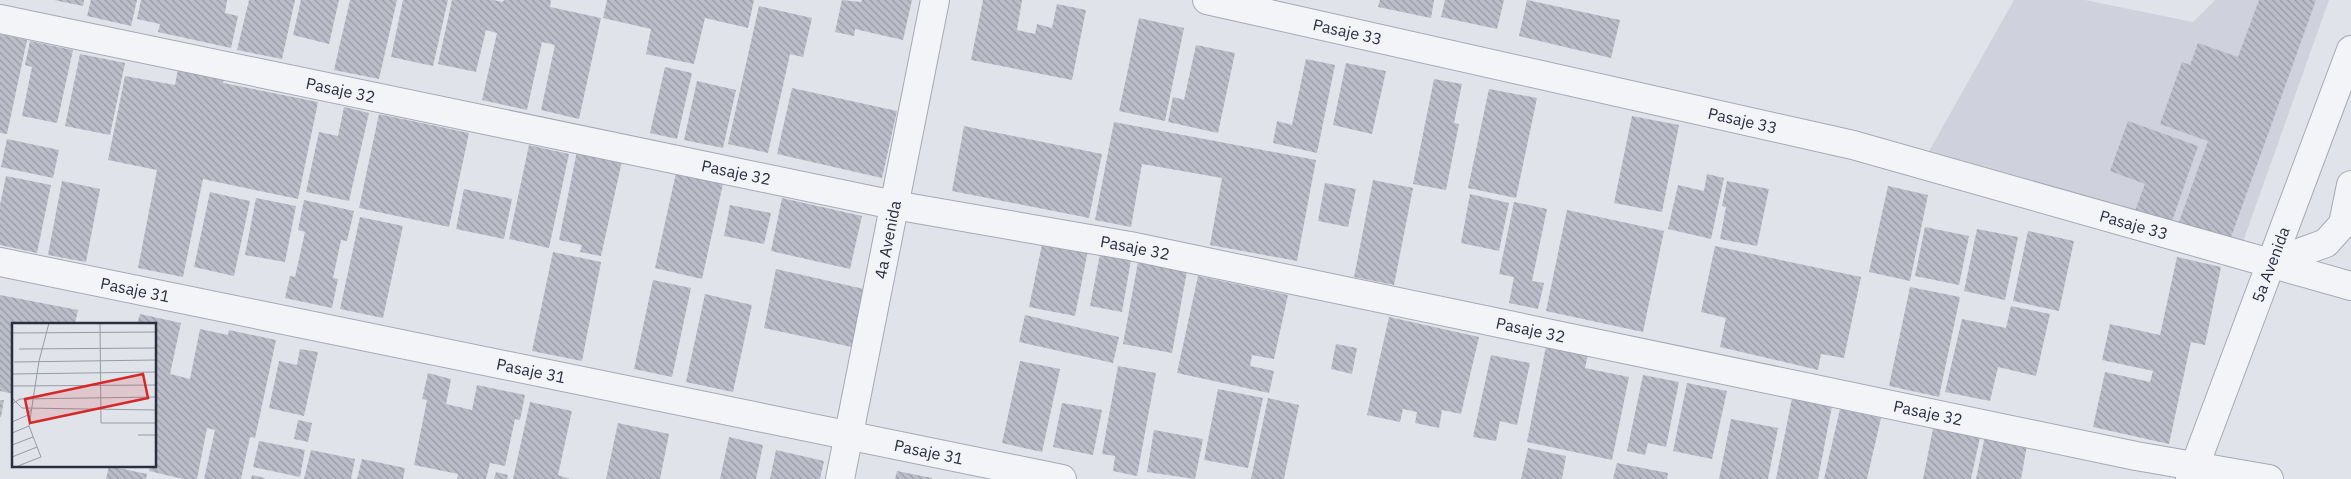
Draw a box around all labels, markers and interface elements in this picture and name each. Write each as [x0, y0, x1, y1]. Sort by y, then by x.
street label: Pasaje 33 [1311, 14, 1384, 49]
street label: Pasaje 32 [304, 73, 377, 107]
street label: Pasaje 33 [1706, 103, 1779, 138]
street label: Pasaje 32 [700, 155, 773, 189]
street label: 4a Avenida [870, 198, 905, 281]
street label: Pasaje 33 [2097, 205, 2170, 244]
street label: 5a Avenida [2247, 224, 2294, 305]
street label: Pasaje 32 [1099, 231, 1172, 264]
street label: Pasaje 31 [99, 273, 172, 306]
street label: Pasaje 32 [1494, 313, 1567, 347]
inset map [12, 323, 156, 466]
street label: Pasaje 31 [495, 354, 567, 387]
street label: Pasaje 32 [1892, 396, 1965, 430]
street label: Pasaje 31 [892, 435, 965, 469]

